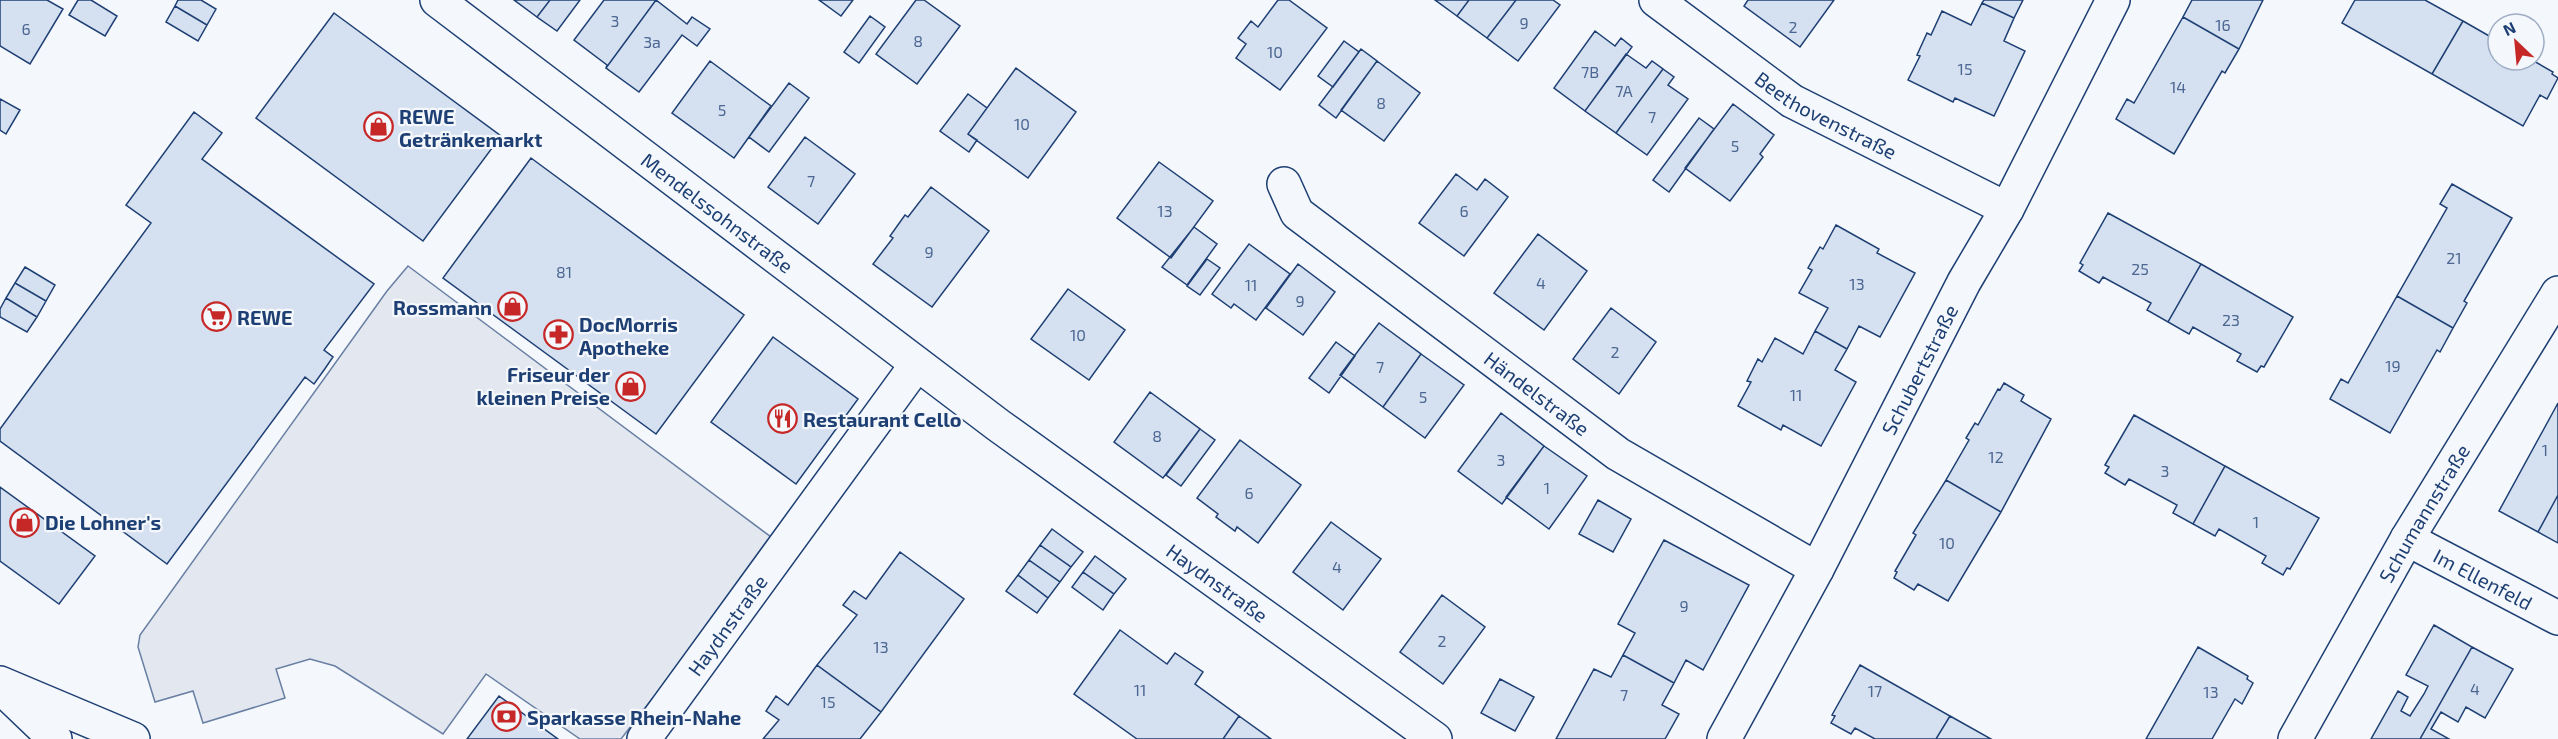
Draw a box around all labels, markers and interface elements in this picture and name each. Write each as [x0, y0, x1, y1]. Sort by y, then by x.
house number: 3 [611, 11, 619, 30]
north arrow [2486, 12, 2546, 72]
house number: 9 [1519, 13, 1529, 32]
house number: 16 [2215, 15, 2231, 34]
house number: 2 [1789, 17, 1798, 36]
text: N [2500, 17, 2519, 39]
house number: 6 [21, 19, 31, 38]
house number: 8 [913, 31, 923, 50]
house number: 3a [643, 32, 661, 51]
house number: 10 [1267, 42, 1283, 61]
house number: 15 [1958, 59, 1972, 78]
house number: 7B [1581, 62, 1599, 81]
street label: Beethovenstraße [1751, 66, 1901, 164]
house number: 14 [2170, 77, 2186, 96]
house number: 7A [1615, 81, 1633, 100]
house number: 8 [1376, 93, 1386, 112]
house number: 5 [718, 100, 726, 119]
place label: REWE Getränkemarkt [399, 104, 542, 151]
house number: 7 [1648, 107, 1656, 126]
shop icon: REWE Getränkemarkt [362, 111, 394, 143]
house number: 10 [1014, 114, 1030, 133]
house number: 5 [1731, 136, 1739, 155]
street label: Mendelssohnstraße [637, 147, 798, 278]
house number: 7 [807, 171, 815, 190]
house number: 13 [1157, 201, 1173, 220]
house number: 6 [1459, 201, 1469, 220]
house number: 9 [924, 242, 934, 261]
house number: 21 [2446, 248, 2462, 267]
house number: 25 [2131, 259, 2149, 278]
house number: 81 [556, 262, 572, 281]
house number: 4 [1536, 273, 1546, 292]
house number: 13 [1849, 274, 1865, 293]
house number: 11 [1245, 275, 1257, 294]
shop icon: Rossmann [497, 291, 529, 323]
house number: 9 [1295, 291, 1305, 310]
place label: Rossmann [393, 295, 492, 319]
street label: Schubertstraße [1876, 300, 1962, 439]
supermarket icon: REWE [200, 301, 232, 333]
place label: REWE [237, 305, 293, 329]
house number: 23 [2222, 310, 2240, 329]
place label: DocMorris Apotheke [579, 312, 678, 359]
pharmacy icon: DocMorris Apotheke [542, 319, 574, 351]
house number: 10 [1070, 325, 1086, 344]
house number: 2 [1611, 342, 1620, 361]
street label: Händelstraße [1480, 346, 1594, 440]
house number: 19 [2385, 356, 2401, 375]
house number: 7 [1376, 357, 1384, 376]
place label: Friseur der kleinen Preise [476, 362, 610, 409]
shop icon: Friseur der kleinen Preise [615, 370, 647, 402]
house number: 11 [1790, 385, 1802, 404]
house number: 5 [1419, 387, 1427, 406]
restaurant icon: Restaurant Cello [766, 403, 798, 435]
place label: Restaurant Cello [803, 407, 962, 431]
house number: 8 [1152, 426, 1162, 445]
street label: Schumannstraße [2373, 440, 2474, 586]
house number: 1 [2542, 440, 2548, 459]
house number: 12 [1988, 447, 2004, 466]
house number: 3 [1497, 450, 1505, 469]
house number: 3 [2161, 461, 2169, 480]
house number: 1 [1544, 478, 1550, 497]
house number: 6 [1244, 483, 1254, 502]
shop icon: Die Lohner's [8, 506, 40, 538]
place label: Die Lohner's [45, 510, 161, 534]
house number: 1 [2253, 512, 2259, 531]
house number: 10 [1939, 533, 1955, 552]
street label: Haydnstraße [1162, 538, 1273, 627]
street label: Im Ellenfeld [2430, 543, 2537, 615]
house number: 4 [1332, 557, 1342, 576]
street label: Haydnstraße [682, 570, 772, 680]
house number: 9 [1679, 596, 1689, 615]
house number: 2 [1438, 631, 1447, 650]
house number: 13 [873, 637, 889, 656]
house number: 4 [2470, 679, 2480, 698]
house number: 11 [1134, 680, 1146, 699]
house number: 17 [1868, 681, 1882, 700]
house number: 13 [2203, 682, 2219, 701]
house number: 7 [1620, 685, 1628, 704]
house number: 15 [821, 692, 835, 711]
bank icon: Sparkasse Rhein-Nahe [490, 701, 522, 733]
place label: Sparkasse Rhein-Nahe [527, 705, 741, 729]

